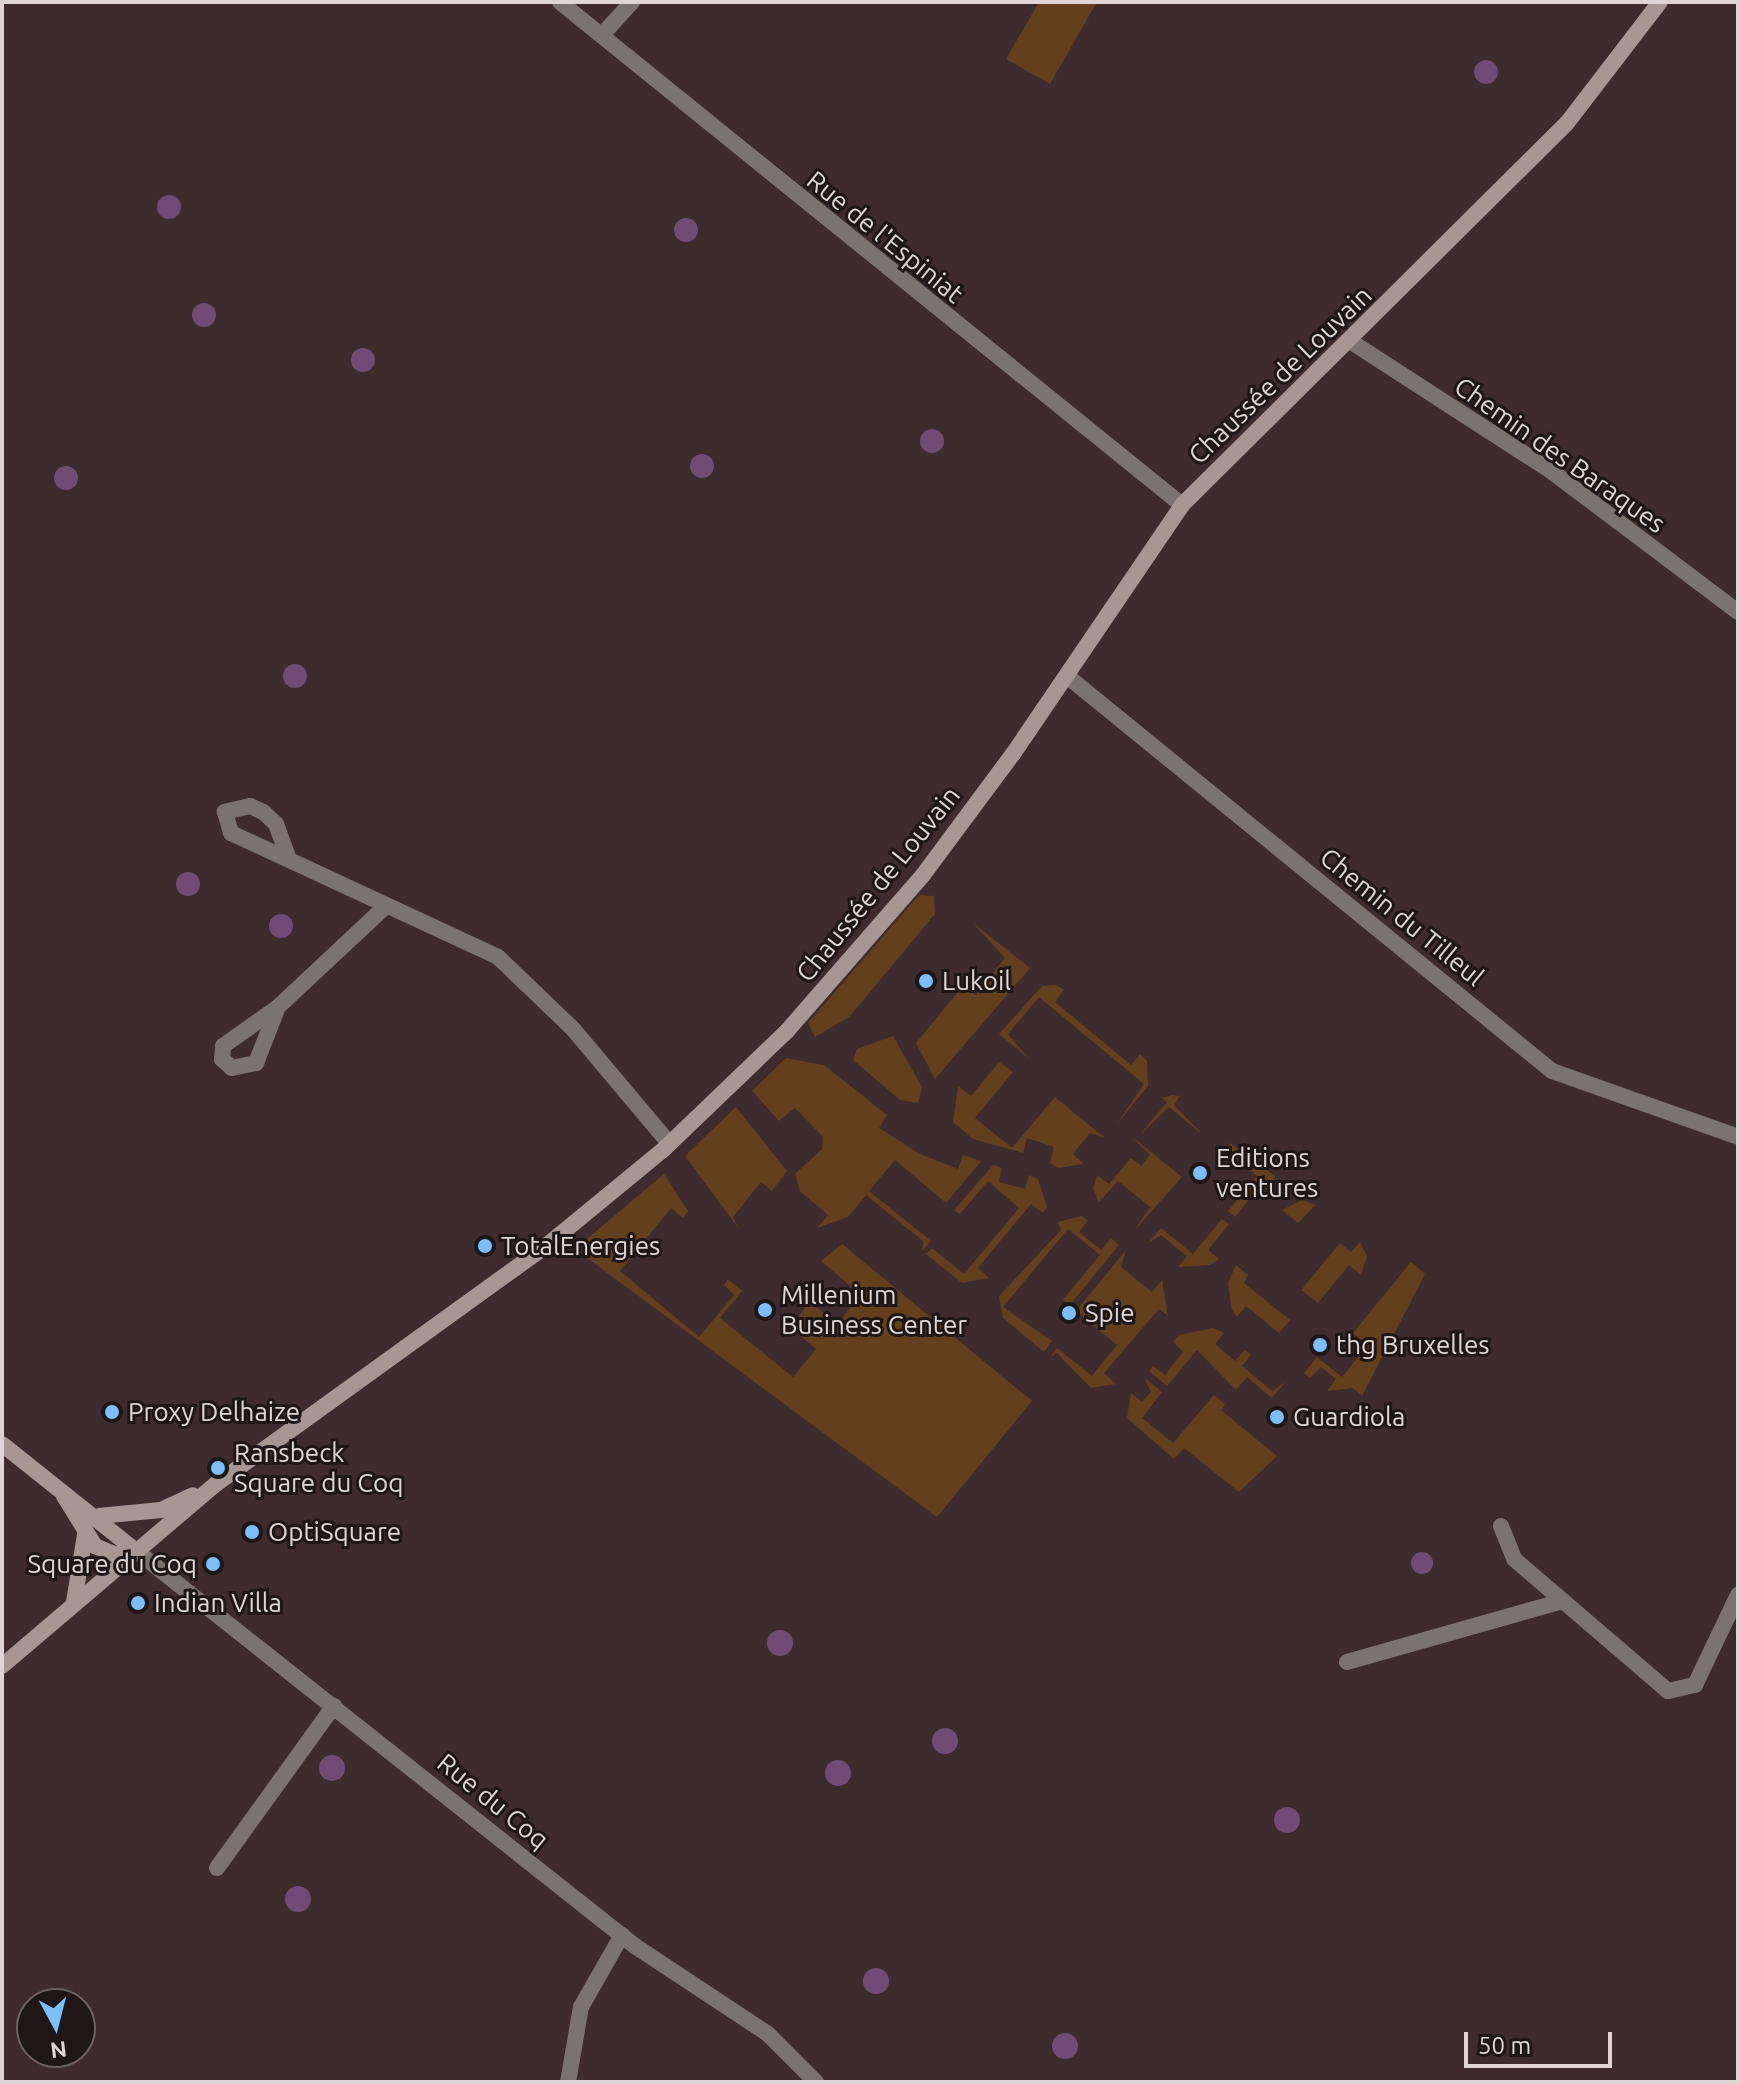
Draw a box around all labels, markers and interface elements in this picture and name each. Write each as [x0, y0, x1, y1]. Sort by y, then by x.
street label: Rue de l'Espiniat [801, 164, 969, 310]
street label: Chaussée de Louvain [1182, 280, 1378, 470]
street label: Chemin des Baraques [1449, 370, 1671, 540]
street label: Chaussée de Louvain [790, 780, 966, 988]
street label: Chemin du Tilleul [1314, 841, 1490, 993]
place label: Lukoil [942, 965, 1011, 997]
marker: Lukoil [917, 972, 935, 990]
place label: Editions ventures [1216, 1142, 1318, 1204]
marker: Editions ventures [1191, 1164, 1209, 1182]
place label: TotalEnergies [501, 1230, 660, 1262]
marker: TotalEnergies [476, 1237, 494, 1255]
place label: Millenium Business Center [781, 1279, 967, 1340]
place label: Spie [1085, 1297, 1135, 1329]
marker: Millenium Business Center [756, 1301, 774, 1319]
marker: Spie [1060, 1304, 1078, 1322]
place label: thg Bruxelles [1336, 1329, 1490, 1361]
marker: thg Bruxelles [1311, 1336, 1329, 1354]
place label: Proxy Delhaize [128, 1396, 300, 1428]
place label: Guardiola [1293, 1401, 1405, 1433]
marker: Proxy Delhaize [103, 1403, 121, 1421]
marker: Guardiola [1268, 1408, 1286, 1426]
place label: Ransbeck Square du Coq [234, 1437, 404, 1498]
marker: Ransbeck Square du Coq [209, 1459, 227, 1477]
place label: OptiSquare [268, 1516, 401, 1548]
marker: OptiSquare [243, 1523, 261, 1541]
place label: Square du Coq [27, 1548, 197, 1580]
marker: Square du Coq [204, 1555, 222, 1573]
place label: Indian Villa [154, 1587, 282, 1619]
marker: Indian Villa [129, 1594, 147, 1612]
street label: Rue du Coq [431, 1747, 555, 1855]
north arrow [16, 1988, 96, 2068]
scale bar [1468, 2016, 1616, 2066]
text: 50 m [1478, 2032, 1531, 2059]
text: N [49, 2037, 68, 2064]

